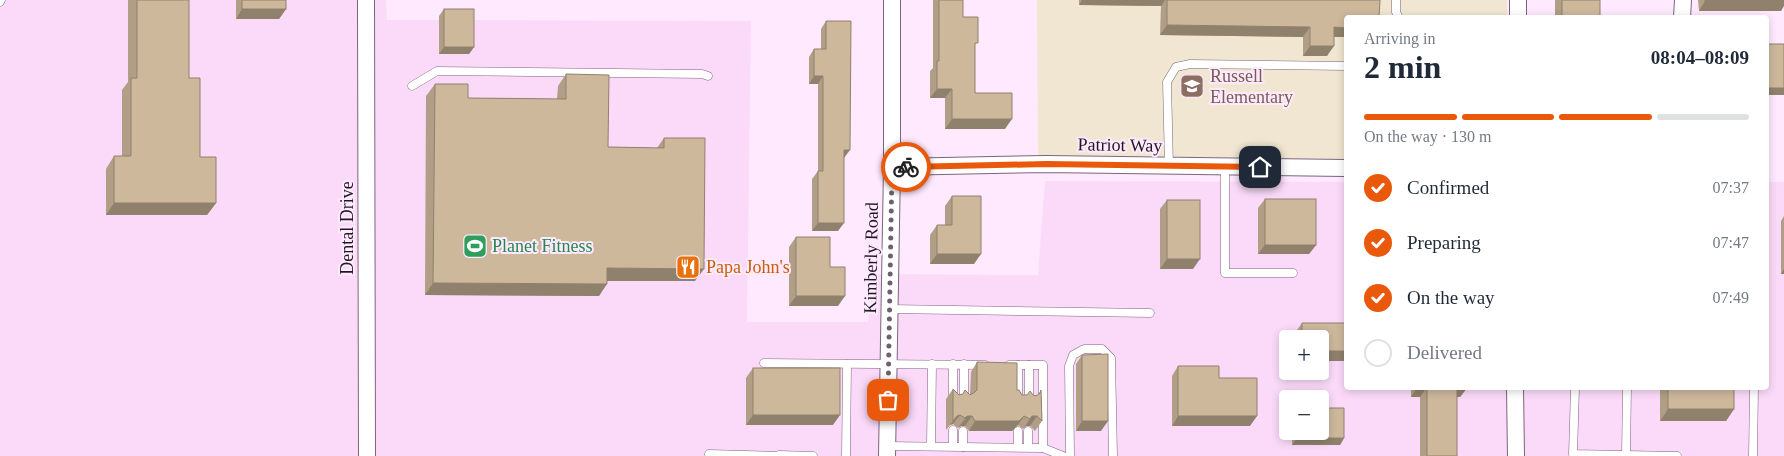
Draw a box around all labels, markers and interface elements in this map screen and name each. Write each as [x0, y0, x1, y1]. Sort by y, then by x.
text: Arriving in [1364, 30, 1436, 47]
text: 08:04–08:09 [1651, 47, 1749, 68]
text: 2 min [1364, 49, 1441, 85]
place label: Russell Elementary [1210, 66, 1293, 107]
school or university icon: Russell Elementary [1179, 73, 1205, 99]
text: On the way · 130 m [1364, 128, 1492, 145]
street label: Patriot Way [1077, 134, 1163, 156]
courier [881, 142, 931, 192]
pin [1239, 146, 1281, 188]
icon: bike [892, 153, 920, 181]
icon: home [1246, 153, 1274, 181]
icon: check [1364, 174, 1392, 202]
text: Confirmed [1407, 177, 1489, 198]
text: 07:37 [1713, 179, 1749, 196]
street label: Dental Drive [337, 181, 357, 275]
street label: Kimberly Road [860, 202, 882, 314]
icon: check [1364, 229, 1392, 257]
text: Preparing [1407, 232, 1481, 253]
sports icon: Planet Fitness [462, 233, 488, 259]
text: 07:47 [1713, 234, 1749, 251]
place label: Planet Fitness [492, 236, 593, 256]
restaurant icon: Papa John's [675, 254, 701, 280]
place label: Papa John's [706, 257, 790, 277]
icon: check [1364, 284, 1392, 312]
text: On the way [1407, 287, 1495, 308]
text: 07:49 [1713, 289, 1749, 306]
map controls [1279, 330, 1329, 440]
button: + [1279, 330, 1329, 380]
text: Delivered [1407, 342, 1482, 363]
pin [867, 379, 909, 421]
icon: bag [874, 386, 902, 414]
button: − [1279, 390, 1329, 440]

